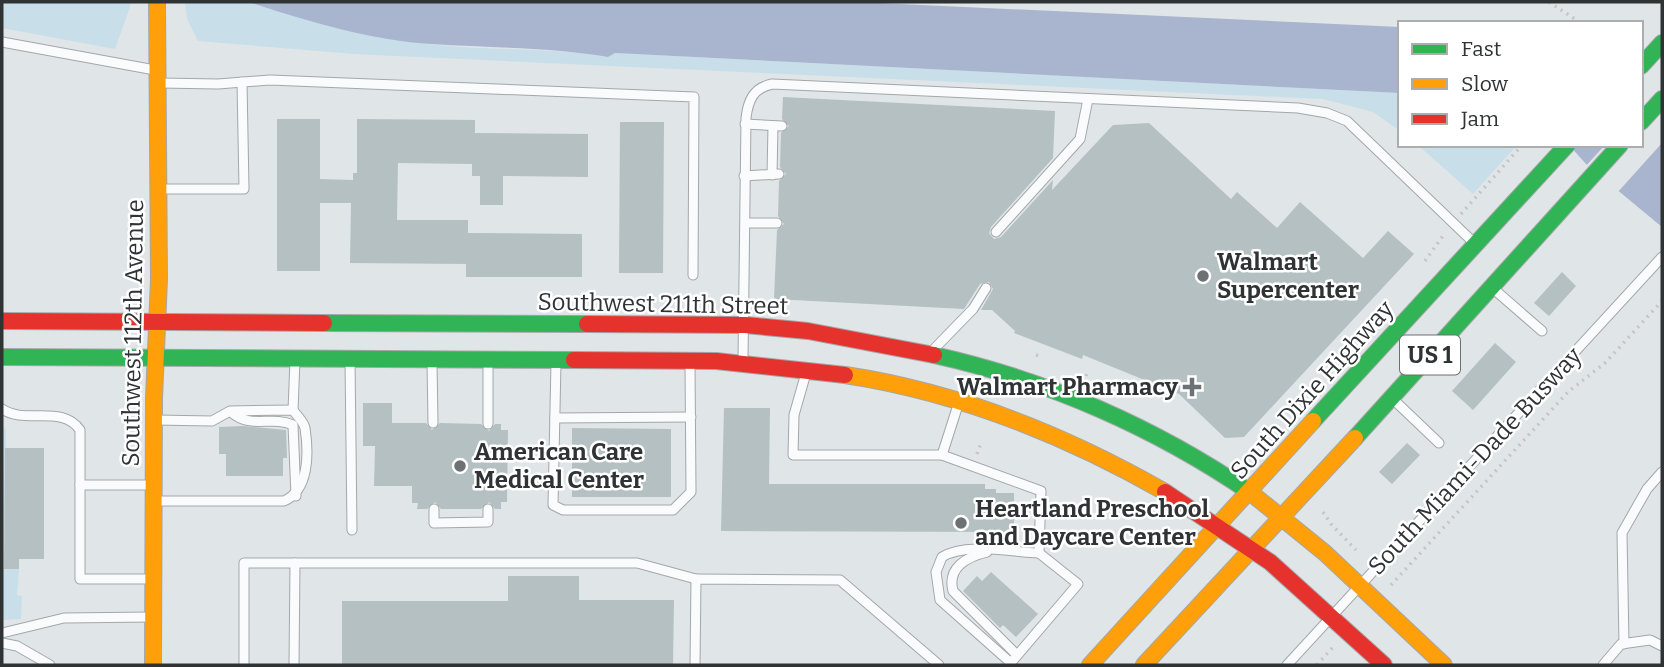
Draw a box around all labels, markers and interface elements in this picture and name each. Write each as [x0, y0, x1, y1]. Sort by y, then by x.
legend [1398, 21, 1643, 147]
text: Fast [1461, 36, 1502, 62]
text: Slow [1461, 71, 1508, 97]
text: Jam [1460, 106, 1499, 132]
street label: Southwest 112th Avenue [117, 199, 149, 467]
place label: Walmart Supercenter [1217, 248, 1359, 304]
marker: Walmart Supercenter [1195, 268, 1211, 284]
street label: Southwest 211th Street [537, 288, 789, 320]
street label: South Dixie Highway [1225, 295, 1400, 485]
road number: US 1 [1400, 336, 1460, 374]
street label: South Miami-Dade Busway [1362, 341, 1588, 580]
place label: Walmart Pharmacy [957, 373, 1179, 401]
marker: Walmart Pharmacy [1184, 379, 1200, 395]
place label: American Care Medical Center [474, 438, 644, 494]
marker: American Care Medical Center [452, 458, 468, 474]
place label: Heartland Preschool and Daycare Center [975, 495, 1210, 551]
marker: Heartland Preschool and Daycare Center [953, 515, 969, 531]

